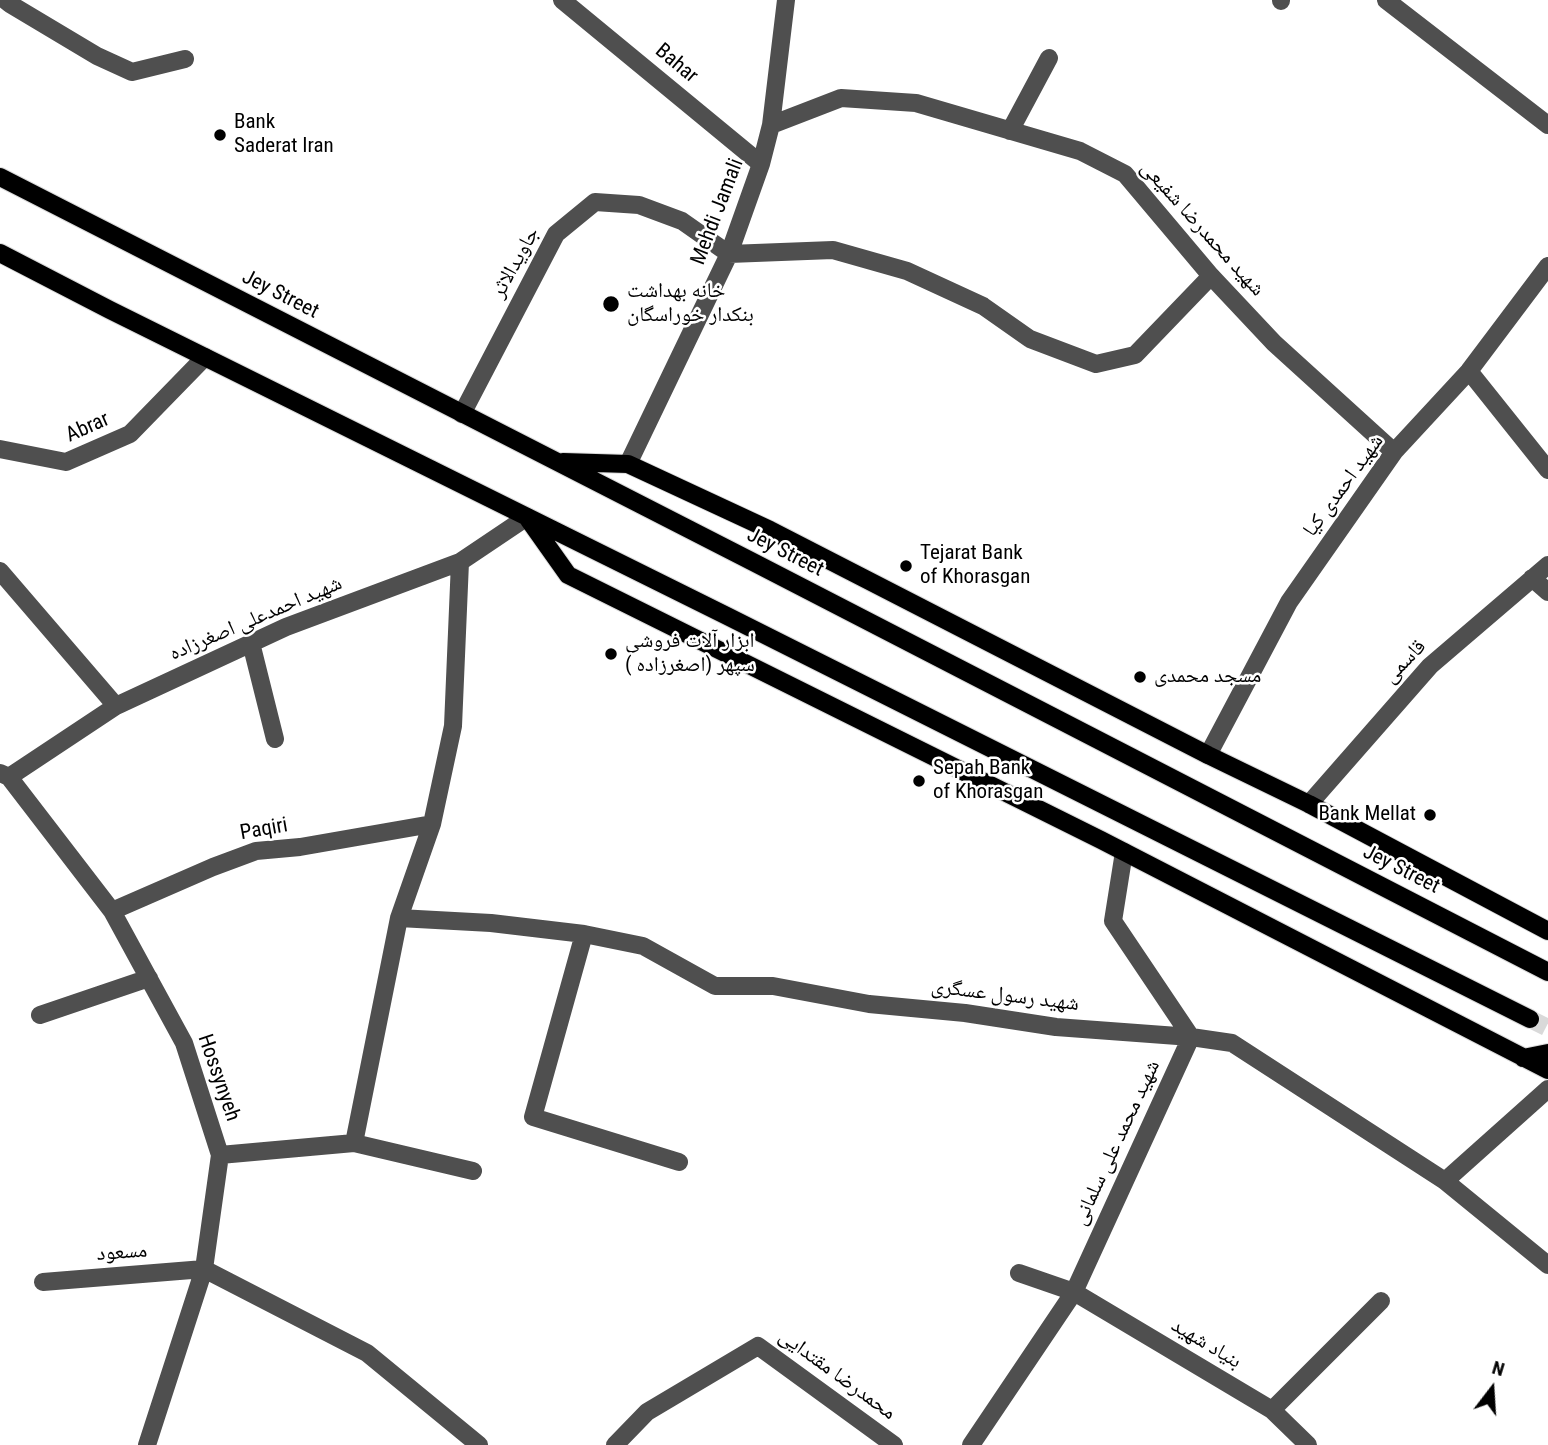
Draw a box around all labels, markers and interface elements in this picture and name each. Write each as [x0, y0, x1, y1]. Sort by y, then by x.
street label: Bahar [649, 39, 703, 89]
place label: Bank Saderat Iran [234, 110, 334, 160]
marker: Bank Saderat Iran [212, 127, 228, 143]
street label: Mehdi Jamali [686, 155, 750, 269]
street label: شهید محمدرضا شفیعی [1135, 156, 1269, 302]
street label: جاویدالاثر [486, 223, 546, 303]
street label: Jey Street [237, 265, 323, 325]
place label: خانه بهداشت بنکدار خوراسگان [627, 279, 754, 329]
marker: خانه بهداشت بنکدار خوراسگان [601, 294, 621, 314]
street label: Abrar [62, 407, 114, 449]
street label: شهید احمدی کیا [1298, 430, 1390, 542]
street label: Jey Street [742, 523, 828, 583]
place label: Tejarat Bank of Khorasgan [920, 541, 1030, 591]
marker: Tejarat Bank of Khorasgan [898, 558, 914, 574]
street label: شهید احمدعلی اصغرزاده [166, 571, 346, 667]
place label: ابزار آلات فروشی سپهر (اصغرزاده ) [625, 629, 755, 679]
street label: قاسمی [1378, 635, 1432, 689]
marker: ابزار آلات فروشی سپهر (اصغرزاده ) [603, 646, 619, 662]
place label: مسجد محمدی [1154, 664, 1261, 690]
marker: مسجد محمدی [1132, 669, 1148, 685]
place label: Sepah Bank of Khorasgan [933, 756, 1043, 806]
marker: Sepah Bank of Khorasgan [911, 773, 927, 789]
place label: Bank Mellat [1318, 802, 1416, 828]
marker: Bank Mellat [1422, 807, 1438, 823]
street label: Paqiri [238, 813, 290, 847]
street label: Jey Street [1358, 840, 1444, 900]
street label: شهید رسول عسگری [930, 974, 1080, 1018]
street label: Hossynyeh [191, 1031, 245, 1125]
street label: شهید محمد علی سلمانی [1068, 1056, 1166, 1230]
street label: مسعود [96, 1239, 148, 1267]
street label: بنیاد شهید [1166, 1313, 1246, 1375]
street label: محمدرضا مقتدایی [773, 1324, 901, 1426]
north arrow [1457, 1354, 1527, 1424]
text: N [1489, 1356, 1507, 1381]

